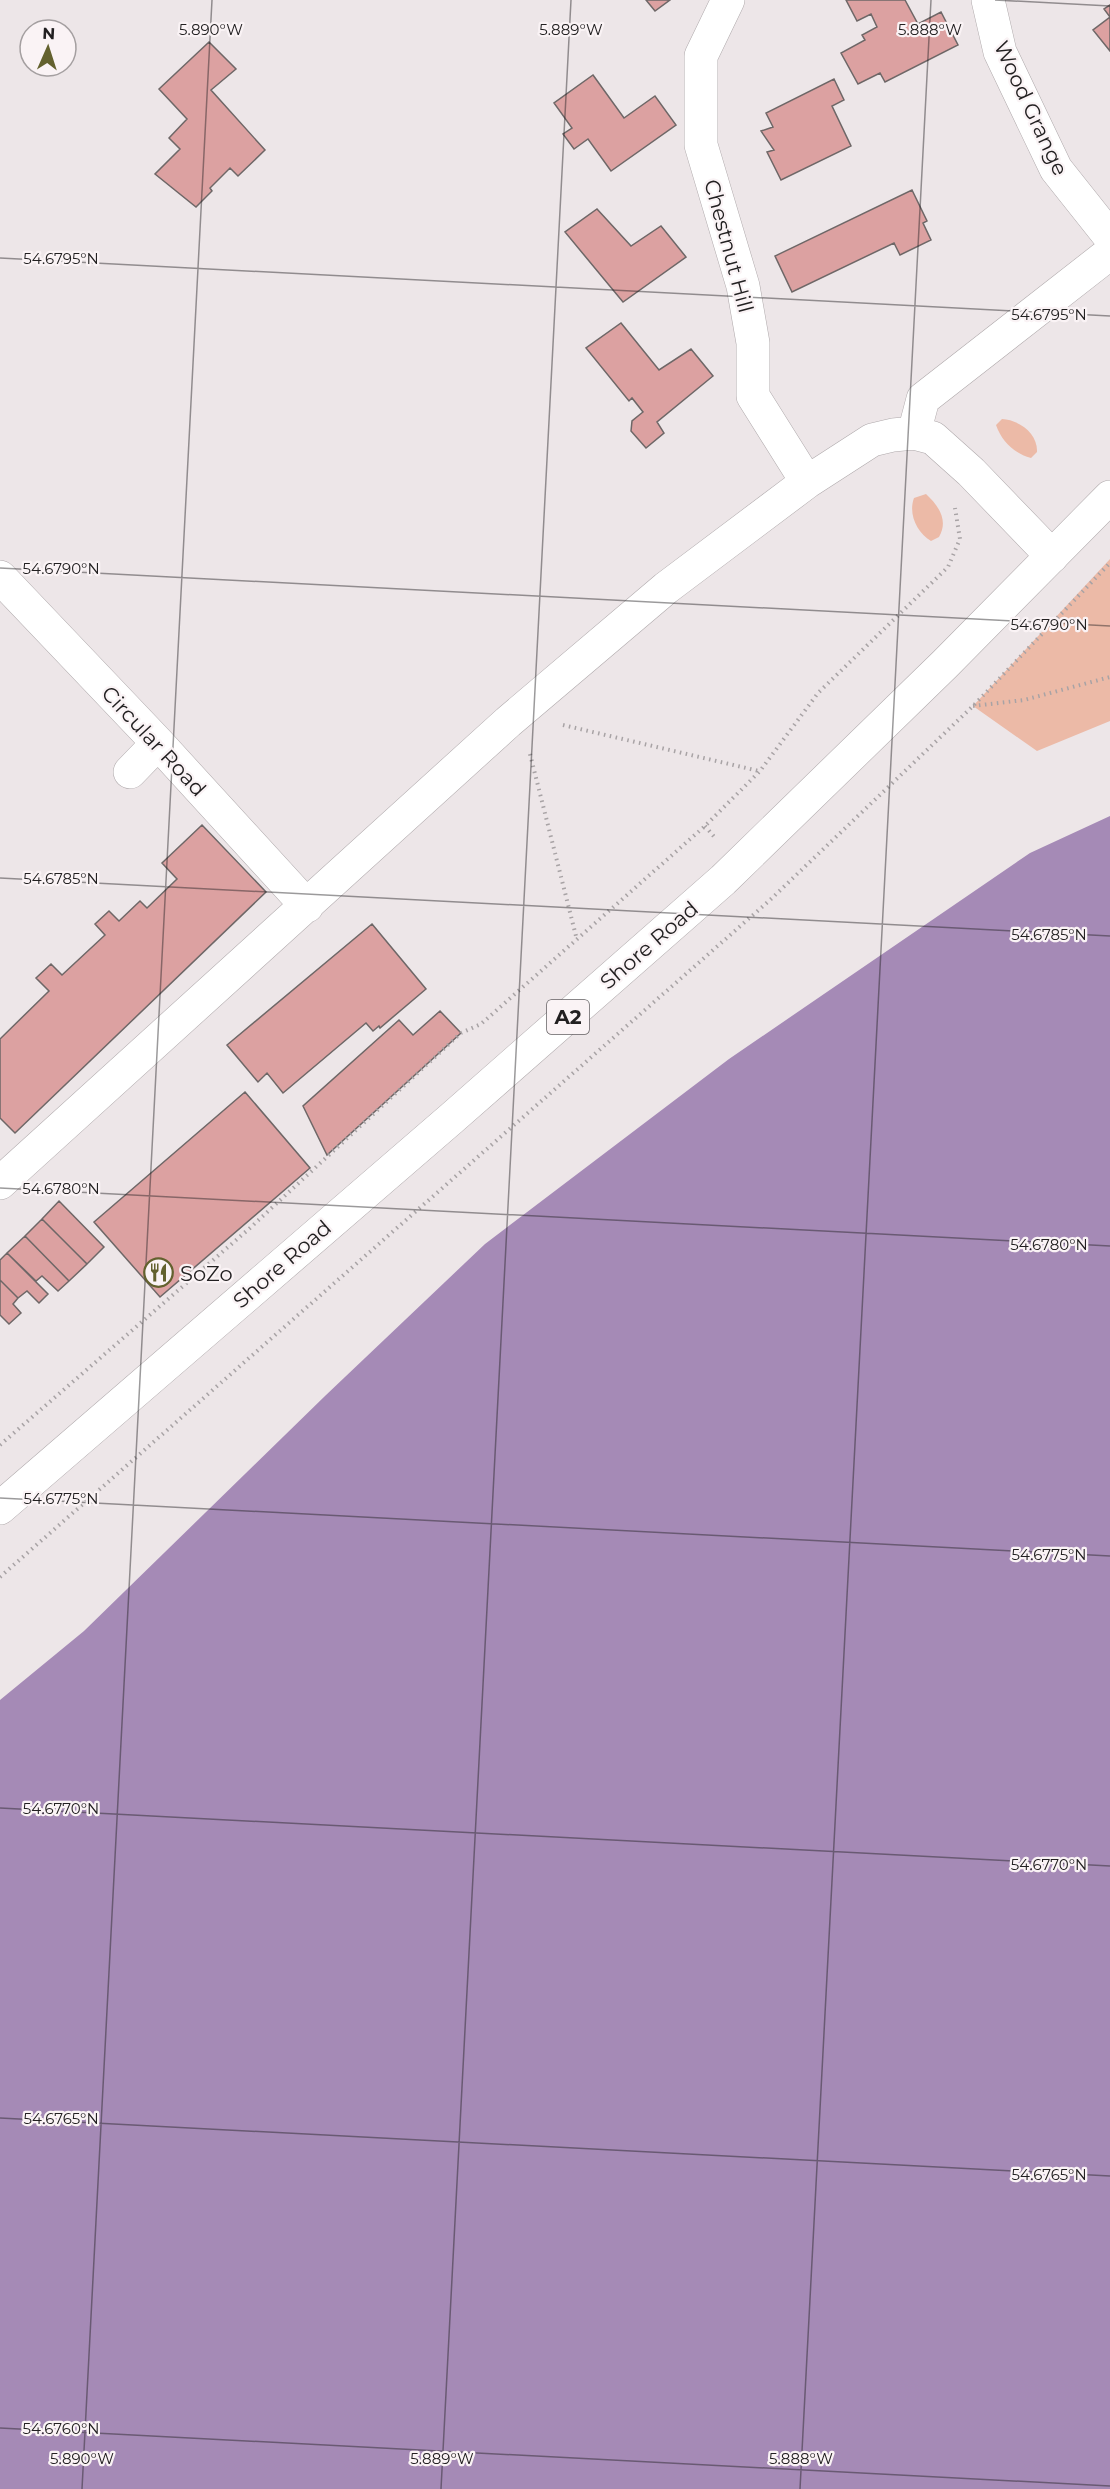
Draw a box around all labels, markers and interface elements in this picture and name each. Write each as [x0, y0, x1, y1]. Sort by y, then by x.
north arrow [18, 18, 78, 78]
text: 5.890°W [179, 20, 243, 39]
text: 5.889°W [539, 20, 603, 39]
text: 5.888°W [898, 20, 962, 39]
text: N [42, 24, 56, 43]
street label: Wood Grange [989, 37, 1073, 179]
street label: Chestnut Hill [699, 177, 759, 315]
text: 54.6795°N [23, 249, 99, 268]
text: 54.6795°N [1011, 305, 1087, 324]
text: 54.6790°N [22, 559, 100, 578]
text: 54.6790°N [1010, 615, 1088, 634]
street label: Circular Road [97, 681, 211, 801]
text: 54.6785°N [23, 869, 99, 888]
street label: Shore Road [595, 896, 703, 994]
text: 54.6785°N [1011, 925, 1087, 944]
road number: A2 [547, 1000, 589, 1034]
text: 54.6780°N [22, 1179, 100, 1198]
street label: Shore Road [228, 1215, 336, 1313]
text: 54.6780°N [1010, 1235, 1088, 1254]
restaurant icon: SoZo [143, 1257, 175, 1289]
place label: SoZo [180, 1261, 233, 1286]
text: 54.6775°N [24, 1489, 98, 1508]
text: 54.6775°N [1012, 1545, 1086, 1564]
text: 54.6770°N [23, 1799, 99, 1818]
text: 54.6770°N [1011, 1855, 1087, 1874]
text: 54.6765°N [23, 2109, 99, 2128]
text: 54.6765°N [1011, 2165, 1087, 2184]
text: 54.6760°N [23, 2419, 99, 2438]
text: 5.890°W [50, 2449, 114, 2468]
text: 5.889°W [410, 2449, 474, 2468]
text: 5.888°W [769, 2449, 833, 2468]

